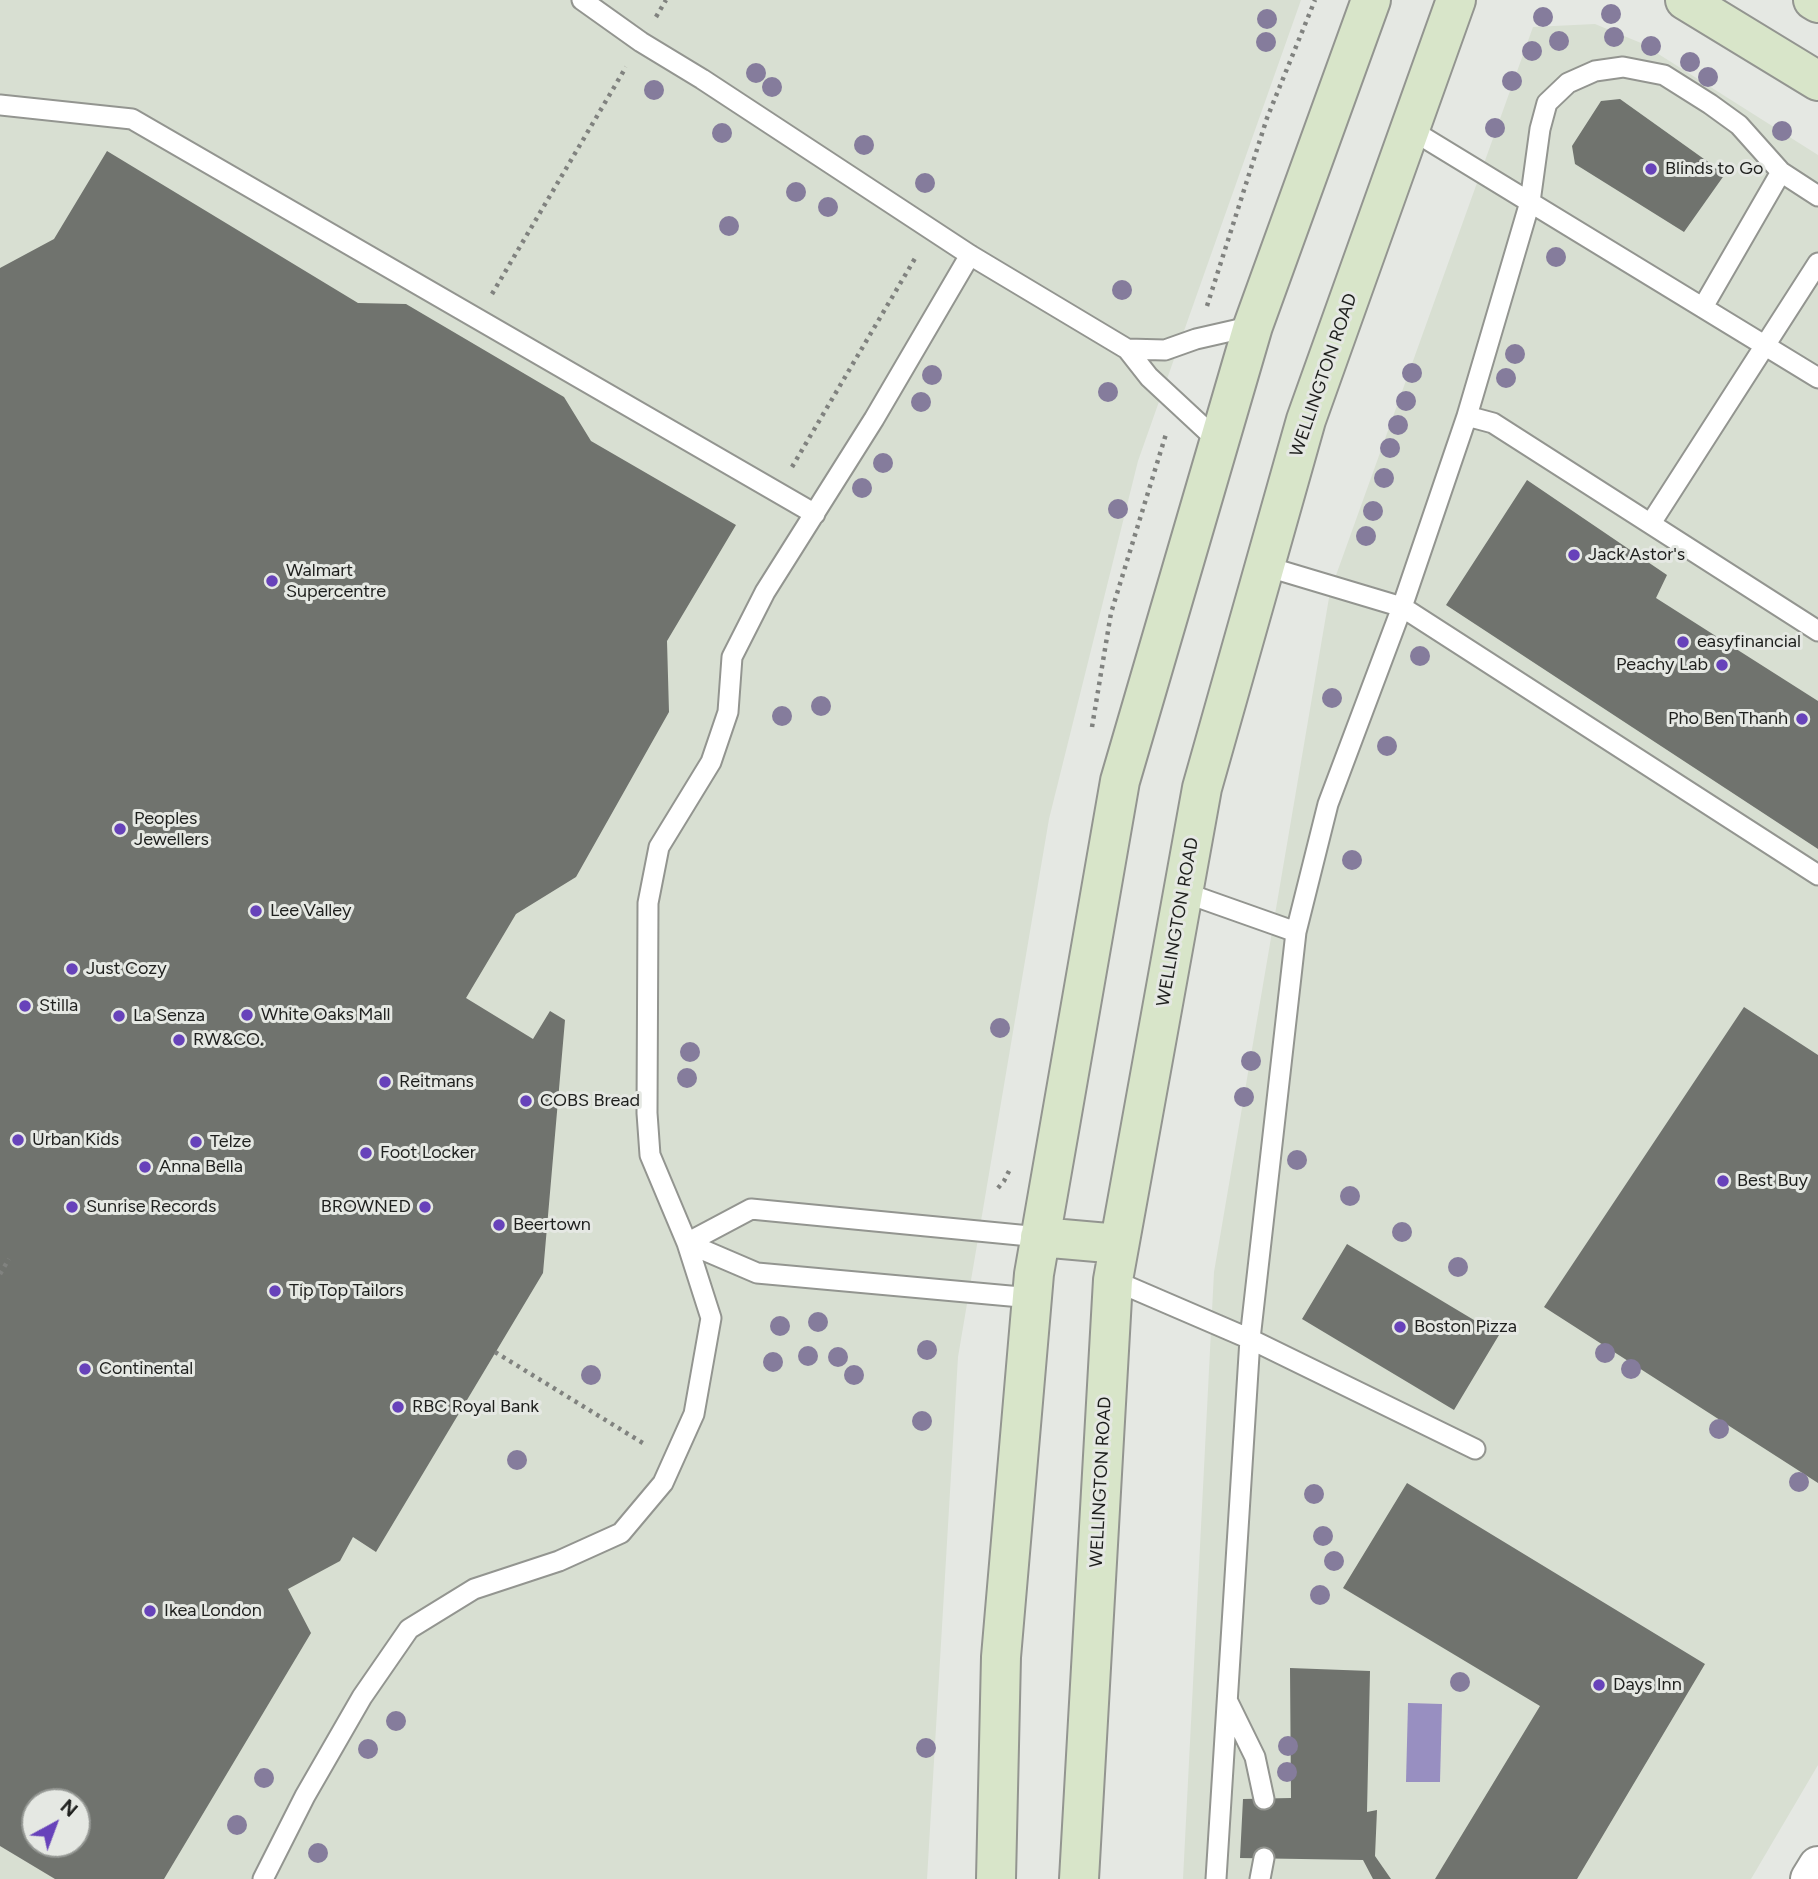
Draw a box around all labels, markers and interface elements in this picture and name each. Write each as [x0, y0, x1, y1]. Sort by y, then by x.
place label: Blinds to Go [1665, 158, 1763, 180]
marker: Blinds to Go [1643, 161, 1659, 177]
street label: WELLINGTON ROAD [1286, 291, 1362, 459]
place label: Jack Astor's [1588, 544, 1685, 566]
marker: Jack Astor's [1566, 547, 1582, 563]
place label: Walmart Supercentre [286, 560, 386, 602]
marker: Walmart Supercentre [264, 573, 280, 589]
place label: easyfinancial [1697, 631, 1801, 653]
marker: easyfinancial [1675, 634, 1691, 650]
place label: Peachy Lab [1616, 654, 1708, 676]
marker: Peachy Lab [1714, 657, 1730, 673]
place label: Pho Ben Thanh [1668, 708, 1788, 730]
marker: Pho Ben Thanh [1794, 711, 1810, 727]
place label: Peoples Jewellers [134, 808, 209, 850]
marker: Peoples Jewellers [112, 821, 128, 837]
street label: WELLINGTON ROAD [1152, 836, 1204, 1008]
place label: Lee Valley [270, 900, 351, 922]
marker: Lee Valley [248, 903, 264, 919]
place label: Just Cozy [86, 958, 167, 980]
marker: Just Cozy [64, 961, 80, 977]
place label: Stilla [39, 995, 78, 1017]
marker: Stilla [17, 998, 33, 1014]
place label: White Oaks Mall [261, 1004, 391, 1026]
place label: La Senza [133, 1005, 205, 1027]
marker: White Oaks Mall [239, 1007, 255, 1023]
marker: La Senza [111, 1008, 127, 1024]
place label: RW&CO. [193, 1029, 264, 1051]
marker: RW&CO. [171, 1032, 187, 1048]
place label: Reitmans [399, 1071, 474, 1093]
marker: Reitmans [377, 1074, 393, 1090]
place label: COBS Bread [540, 1090, 640, 1112]
marker: COBS Bread [518, 1093, 534, 1109]
place label: Urban Kids [32, 1129, 119, 1151]
place label: Telze [210, 1131, 251, 1153]
marker: Urban Kids [10, 1132, 26, 1148]
marker: Telze [188, 1134, 204, 1150]
place label: Foot Locker [380, 1142, 476, 1164]
marker: Foot Locker [358, 1145, 374, 1161]
place label: Anna Bella [159, 1156, 243, 1178]
marker: Anna Bella [137, 1159, 153, 1175]
place label: Best Buy [1737, 1170, 1808, 1192]
marker: Best Buy [1715, 1173, 1731, 1189]
place label: Sunrise Records [86, 1196, 216, 1218]
place label: BROWNED [321, 1196, 411, 1218]
marker: Sunrise Records [64, 1199, 80, 1215]
marker: BROWNED [417, 1199, 433, 1215]
place label: Beertown [513, 1214, 591, 1236]
marker: Beertown [491, 1217, 507, 1233]
place label: Tip Top Tailors [289, 1280, 404, 1302]
marker: Tip Top Tailors [267, 1283, 283, 1299]
place label: Boston Pizza [1414, 1316, 1517, 1338]
marker: Boston Pizza [1392, 1319, 1408, 1335]
place label: Continental [99, 1358, 193, 1380]
marker: Continental [77, 1361, 93, 1377]
place label: RBC Royal Bank [412, 1396, 539, 1418]
street label: WELLINGTON ROAD [1086, 1396, 1116, 1568]
marker: RBC Royal Bank [390, 1399, 406, 1415]
place label: Ikea London [164, 1600, 262, 1622]
marker: Ikea London [142, 1603, 158, 1619]
place label: Days Inn [1613, 1674, 1682, 1696]
marker: Days Inn [1591, 1677, 1607, 1693]
north arrow [21, 1788, 91, 1858]
text: N [56, 1795, 82, 1822]

